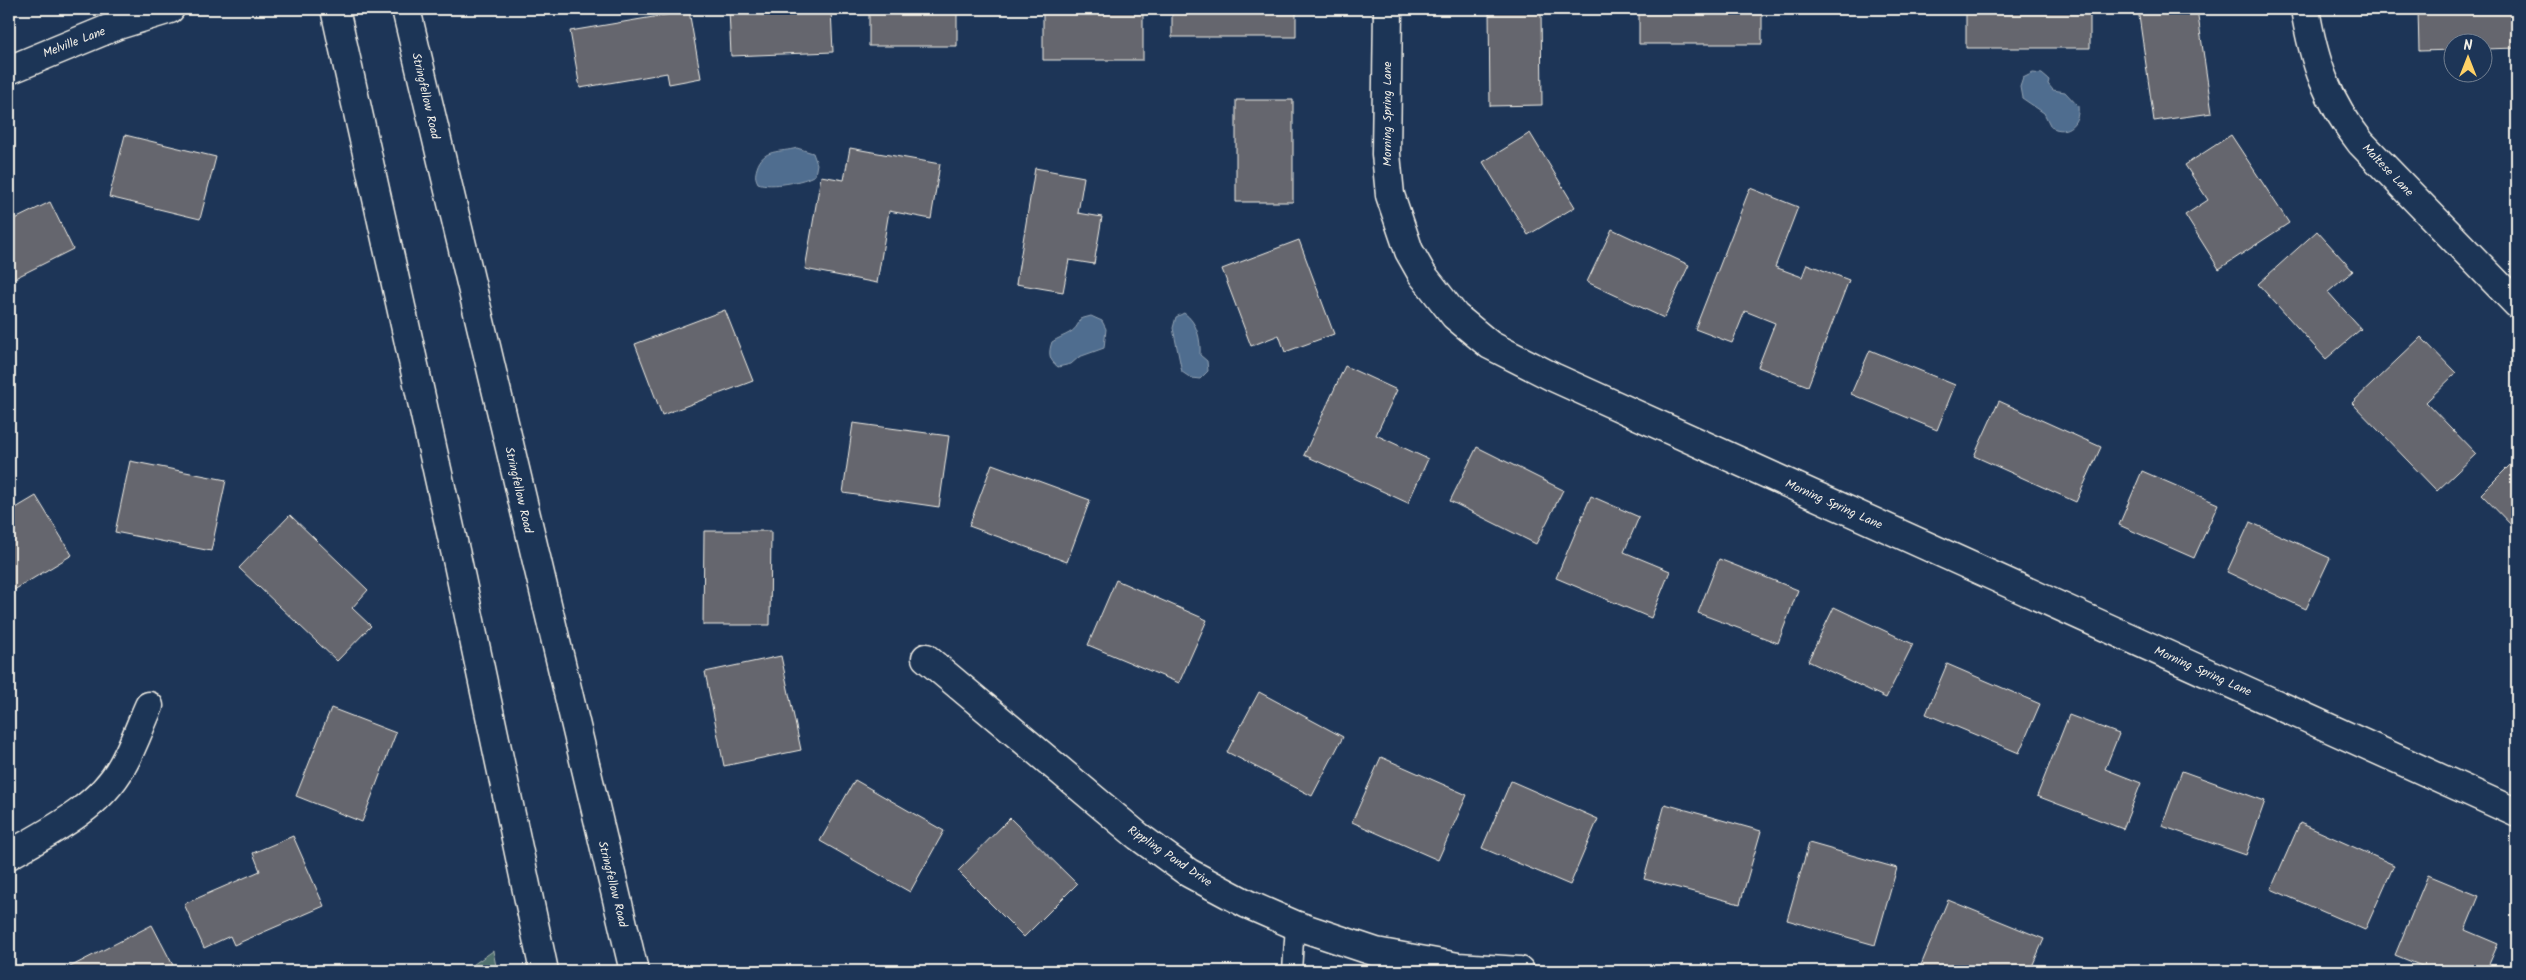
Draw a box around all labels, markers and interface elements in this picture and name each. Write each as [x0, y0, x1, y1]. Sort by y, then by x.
street label: Melville Lane [40, 22, 109, 63]
north arrow [2444, 32, 2494, 82]
text: N [2464, 35, 2473, 57]
street label: Stringfellow Road [406, 51, 445, 142]
street label: Morning Spring Lane [1378, 61, 1397, 166]
street label: Maltese Lane [2357, 140, 2418, 202]
street label: Stringfellow Road [499, 445, 538, 536]
street label: Morning Spring Lane [1782, 474, 1886, 535]
street label: Morning Spring Lane [2151, 641, 2255, 702]
street label: Rippling Pond Drive [1124, 821, 1216, 892]
street label: Stringfellow Road [593, 839, 633, 930]

